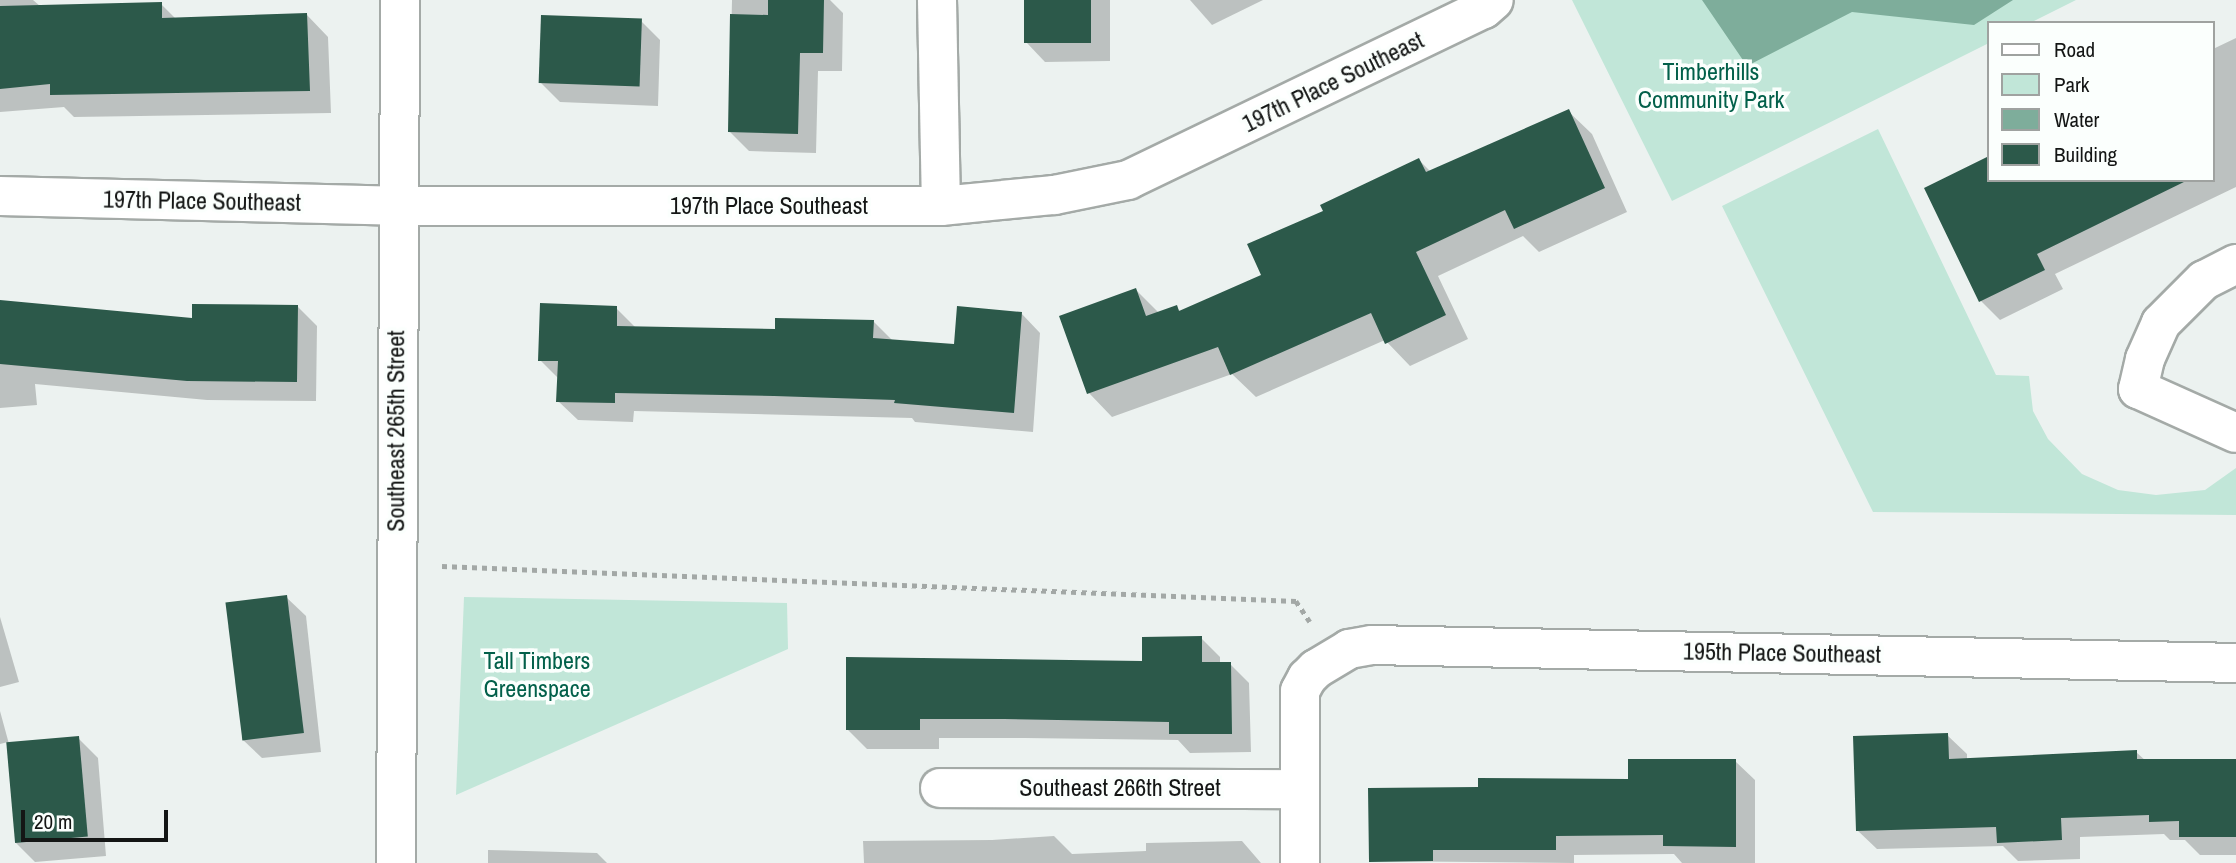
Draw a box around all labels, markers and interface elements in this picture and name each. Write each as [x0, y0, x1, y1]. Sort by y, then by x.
legend [1988, 21, 2215, 182]
street label: 197th Place Southeast [1238, 26, 1428, 138]
text: Road [2054, 35, 2095, 64]
park label: Timberhills Community Park [1638, 58, 1784, 114]
text: Park [2054, 70, 2089, 99]
text: Water [2054, 105, 2099, 134]
text: Building [2054, 140, 2117, 169]
street label: 197th Place Southeast [103, 185, 301, 217]
street label: 197th Place Southeast [670, 192, 868, 220]
street label: Southeast 265th Street [382, 330, 410, 532]
street label: 195th Place Southeast [1683, 637, 1881, 669]
park label: Tall Timbers Greenspace [483, 647, 591, 703]
street label: Southeast 266th Street [1019, 774, 1221, 802]
scale bar [24, 796, 172, 840]
text: 20 m [34, 807, 72, 836]

